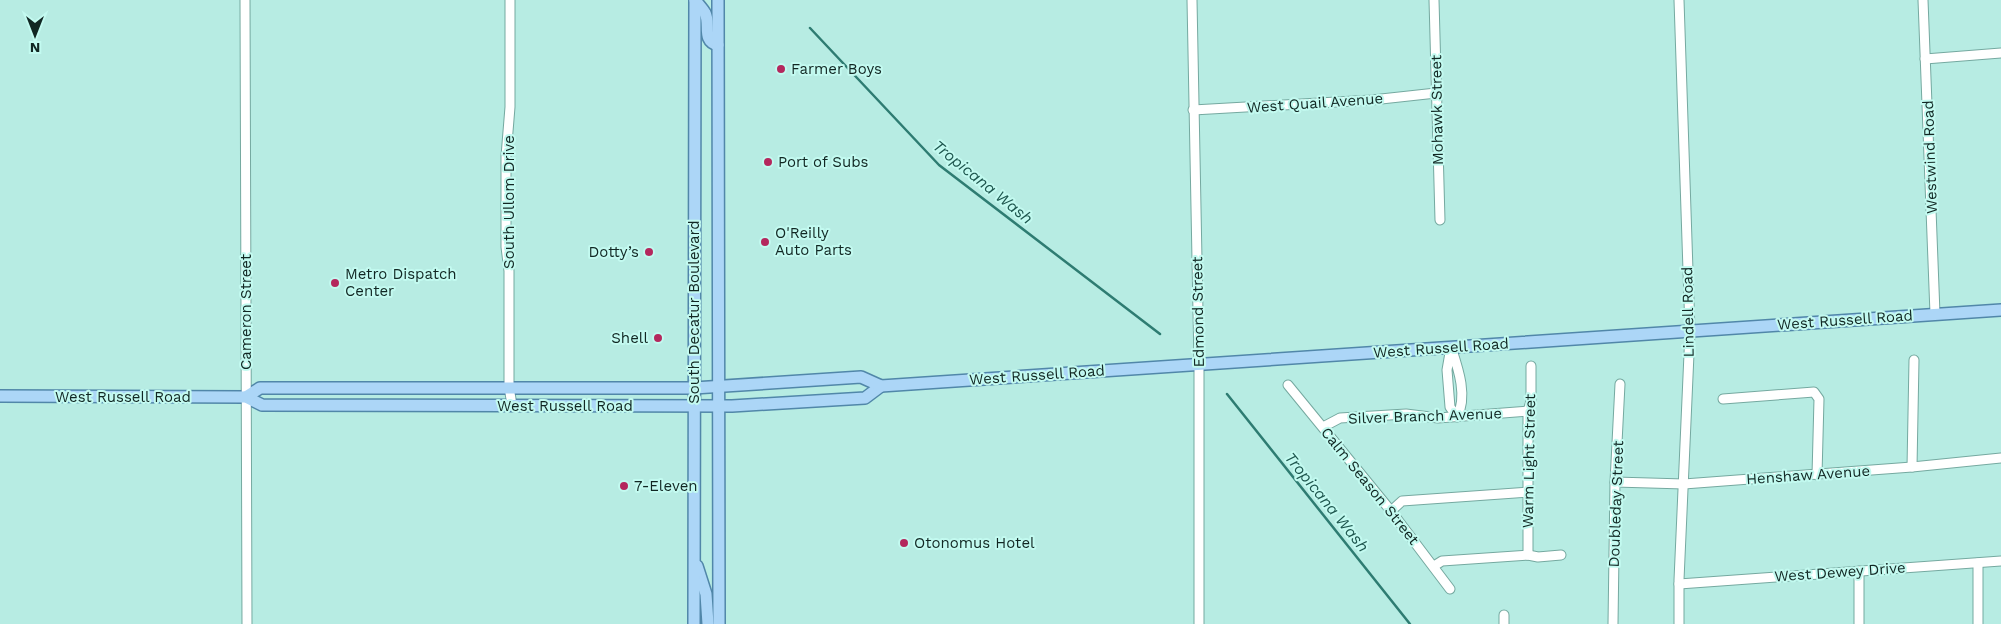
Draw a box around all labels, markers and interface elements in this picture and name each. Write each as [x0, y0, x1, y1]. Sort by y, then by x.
north arrow [10, 10, 60, 60]
text: N [30, 40, 40, 56]
street label: Mohawk Street [1427, 54, 1447, 165]
place label: Farmer Boys [791, 60, 882, 78]
marker: Farmer Boys [775, 63, 787, 75]
street label: West Quail Avenue [1246, 89, 1384, 117]
street label: Westwind Road [1919, 100, 1941, 214]
street label: South Ullom Drive [500, 135, 518, 269]
water label: Tropicana Wash [929, 136, 1037, 228]
place label: Port of Subs [778, 153, 869, 171]
marker: Port of Subs [762, 156, 774, 168]
street label: South Decatur Boulevard [685, 220, 703, 404]
place label: O'Reilly Auto Parts [775, 224, 852, 259]
marker: O'Reilly Auto Parts [759, 236, 771, 248]
place label: Dotty’s [588, 243, 639, 261]
marker: Dotty’s [643, 246, 655, 258]
street label: Cameron Street [237, 253, 255, 370]
street label: Edmond Street [1188, 256, 1208, 368]
place label: Metro Dispatch Center [345, 265, 457, 300]
street label: Lindell Road [1678, 266, 1698, 358]
marker: Metro Dispatch Center [329, 277, 341, 289]
street label: West Russell Road [1777, 306, 1913, 334]
place label: Shell [611, 329, 648, 347]
marker: Shell [652, 332, 664, 344]
street label: West Russell Road [1373, 334, 1509, 362]
street label: West Russell Road [969, 361, 1105, 389]
street label: West Russell Road [55, 388, 191, 406]
street label: Warm Light Street [1519, 393, 1539, 528]
street label: West Russell Road [497, 397, 633, 415]
street label: Silver Branch Avenue [1348, 404, 1502, 428]
street label: Calm Season Street [1317, 424, 1423, 549]
street label: Doubleday Street [1605, 440, 1627, 568]
water label: Tropicana Wash [1281, 448, 1373, 556]
street label: Henshaw Avenue [1745, 462, 1871, 488]
place label: 7-Eleven [634, 477, 698, 495]
marker: 7-Eleven [618, 480, 630, 492]
place label: Otonomus Hotel [914, 534, 1035, 552]
marker: Otonomus Hotel [898, 537, 910, 549]
street label: West Dewey Drive [1774, 558, 1906, 586]

